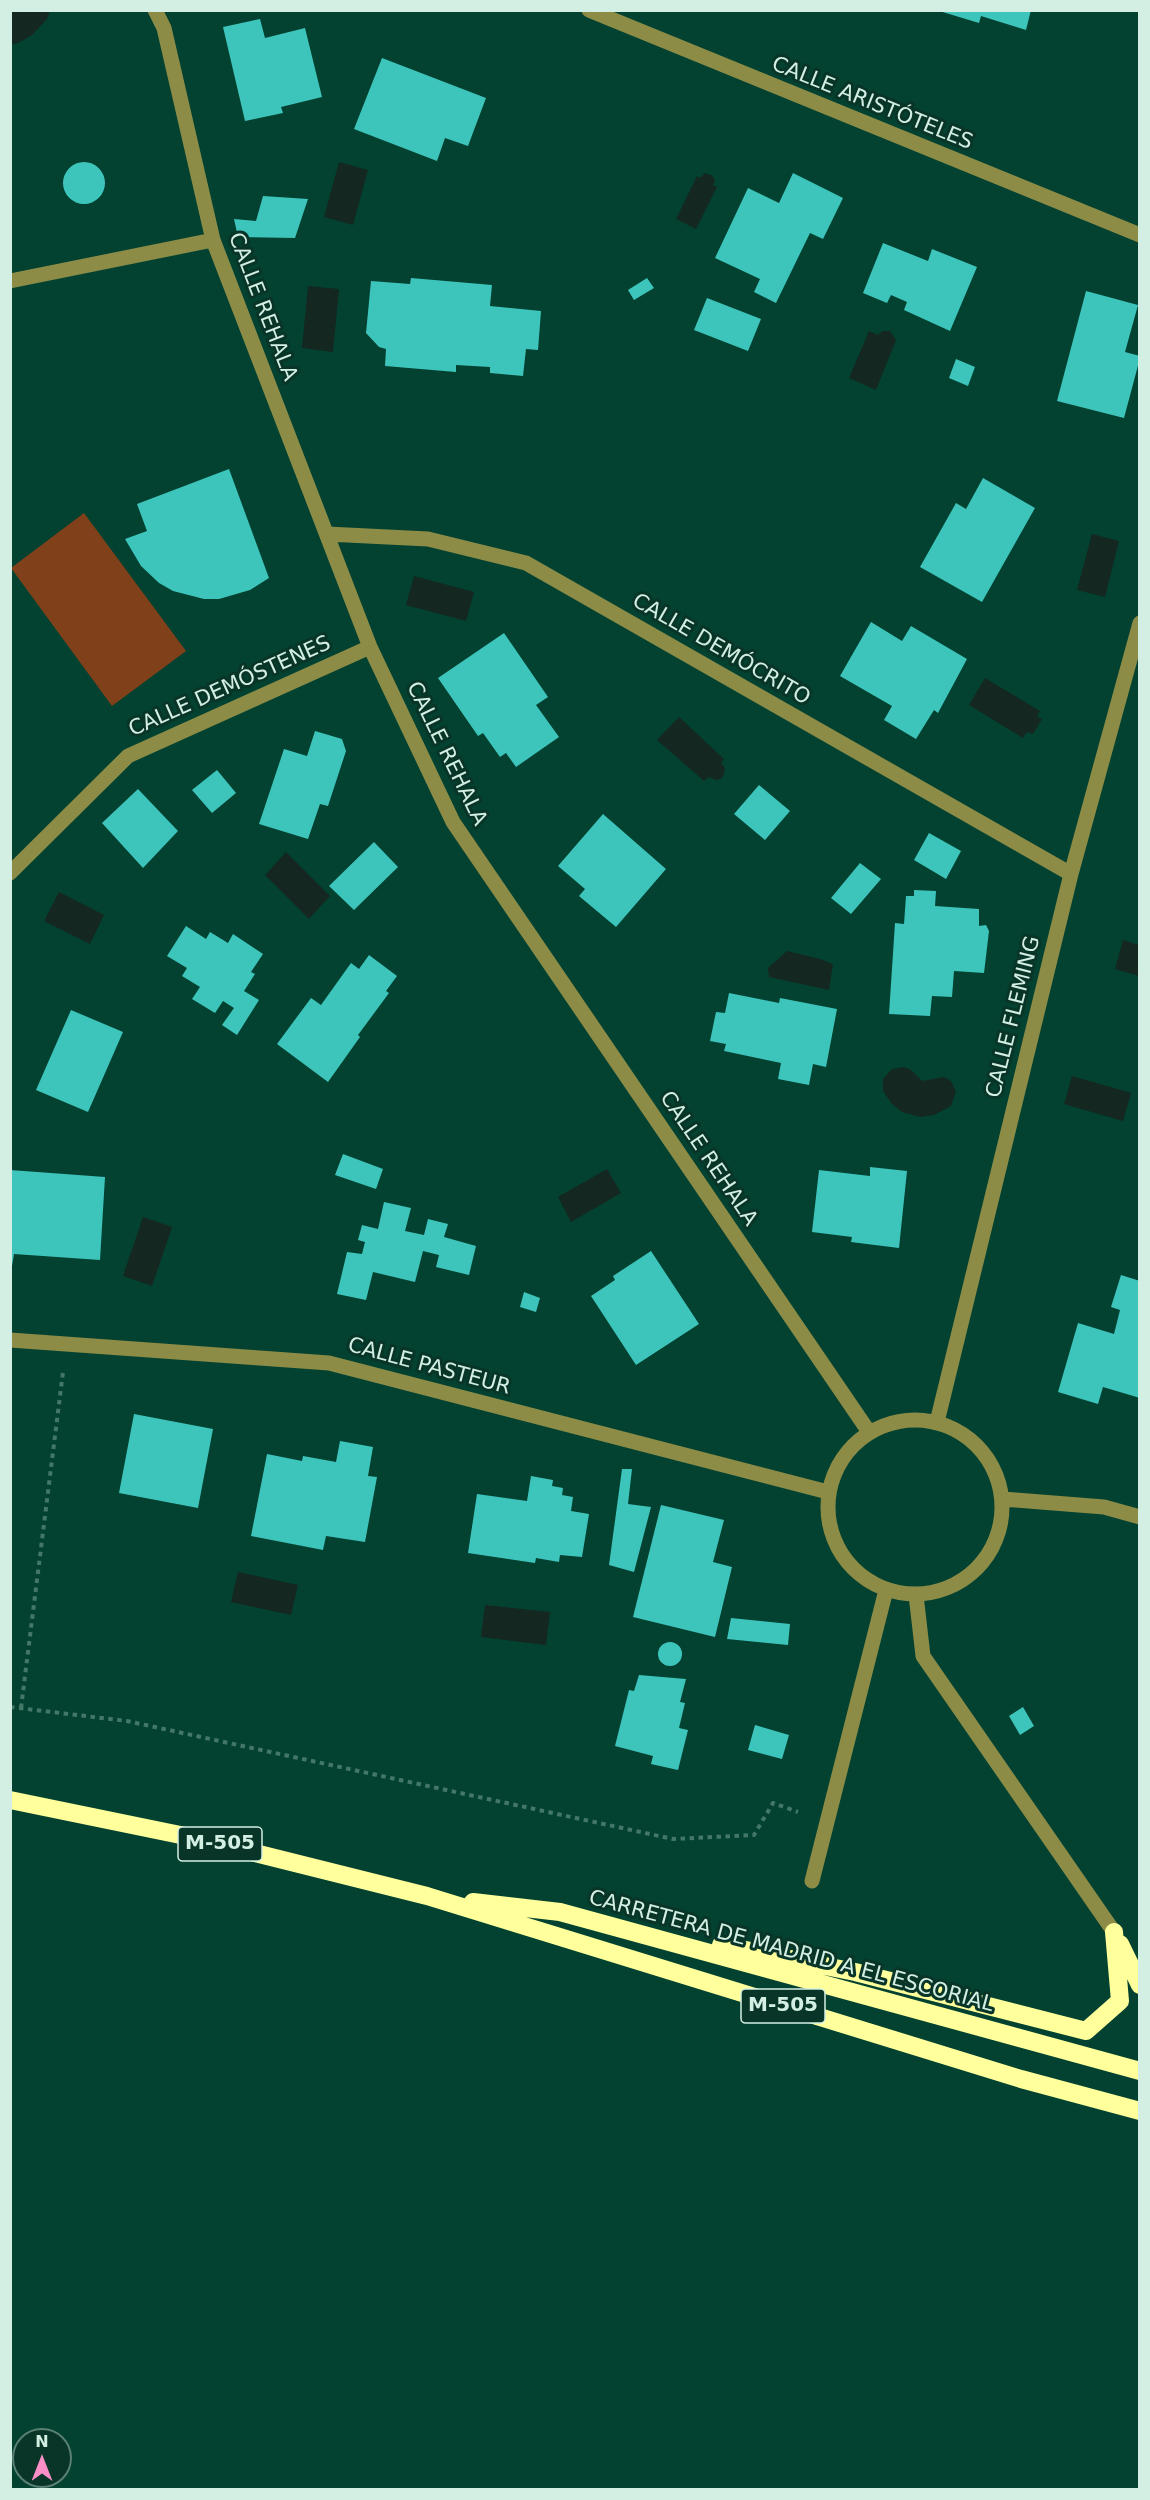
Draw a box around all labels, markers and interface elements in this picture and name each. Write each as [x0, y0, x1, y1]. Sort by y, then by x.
street label: CALLE ARISTÓTELES [768, 52, 976, 156]
street label: CALLE REHALA [222, 229, 302, 385]
street label: CALLE DEMÓCRITO [628, 589, 814, 711]
street label: CALLE DEMÓSTENES [125, 631, 335, 743]
street label: CALLE REHALA [400, 678, 492, 830]
street label: CALLE FLEMING [982, 934, 1046, 1100]
street label: CALLE REHALA [654, 1087, 762, 1231]
street label: CALLE PASTEUR [345, 1333, 513, 1401]
road number: M-505 [178, 1827, 262, 1861]
street label: CARRETERA DE MADRID A EL ESCORIAL [586, 1886, 996, 2018]
road number: M-505 [741, 1989, 825, 2023]
north arrow [12, 2428, 72, 2488]
text: N [35, 2432, 49, 2451]

